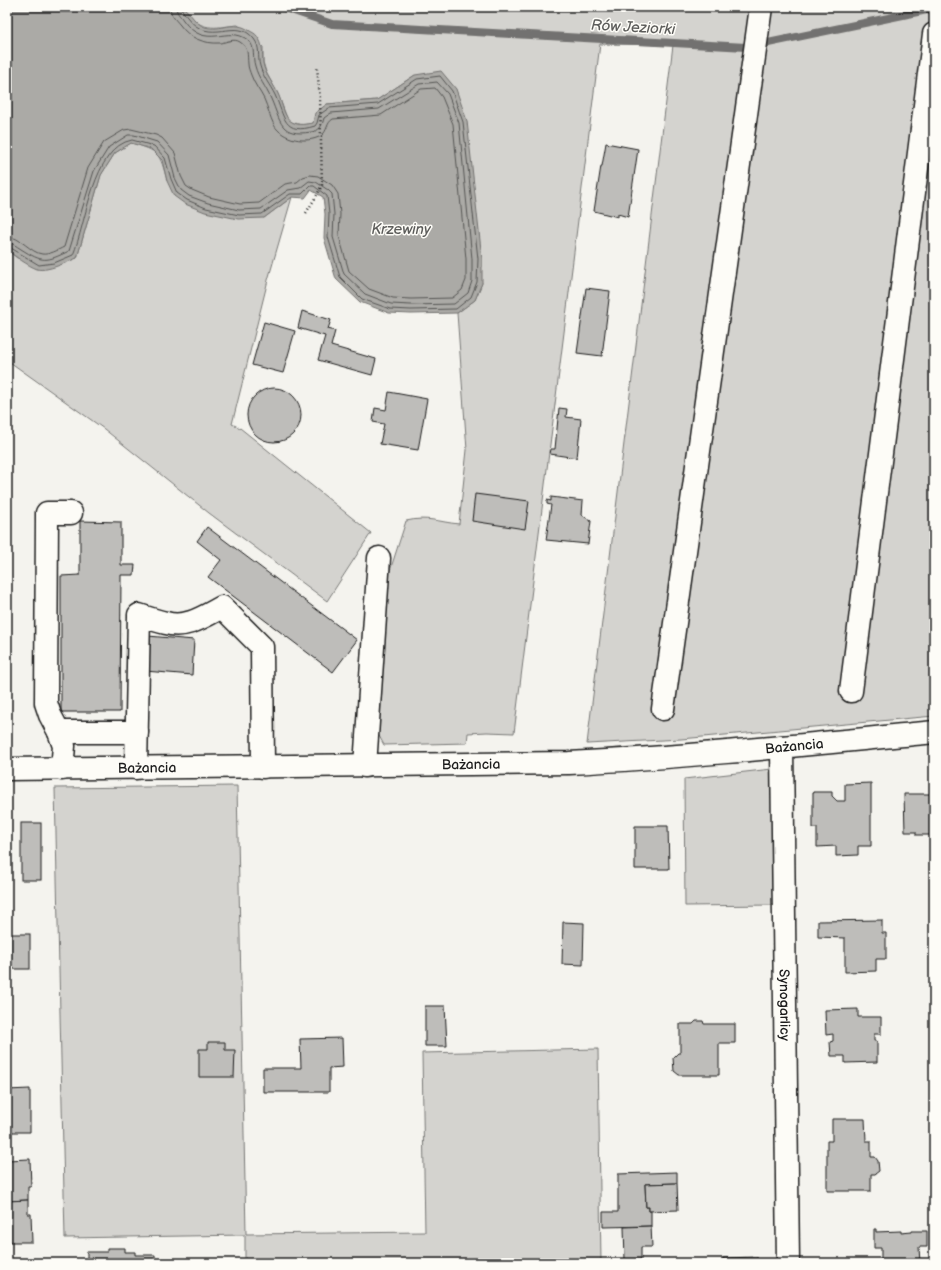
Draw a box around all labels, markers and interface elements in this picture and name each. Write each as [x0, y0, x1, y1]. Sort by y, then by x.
water label: Rów Jeziorki [590, 16, 676, 39]
water label: Krzewiny [371, 220, 432, 239]
street label: Bażancia [764, 735, 824, 757]
street label: Bażancia [442, 756, 500, 773]
street label: Bażancia [118, 759, 176, 777]
street label: Synogarlicy [776, 969, 793, 1042]

